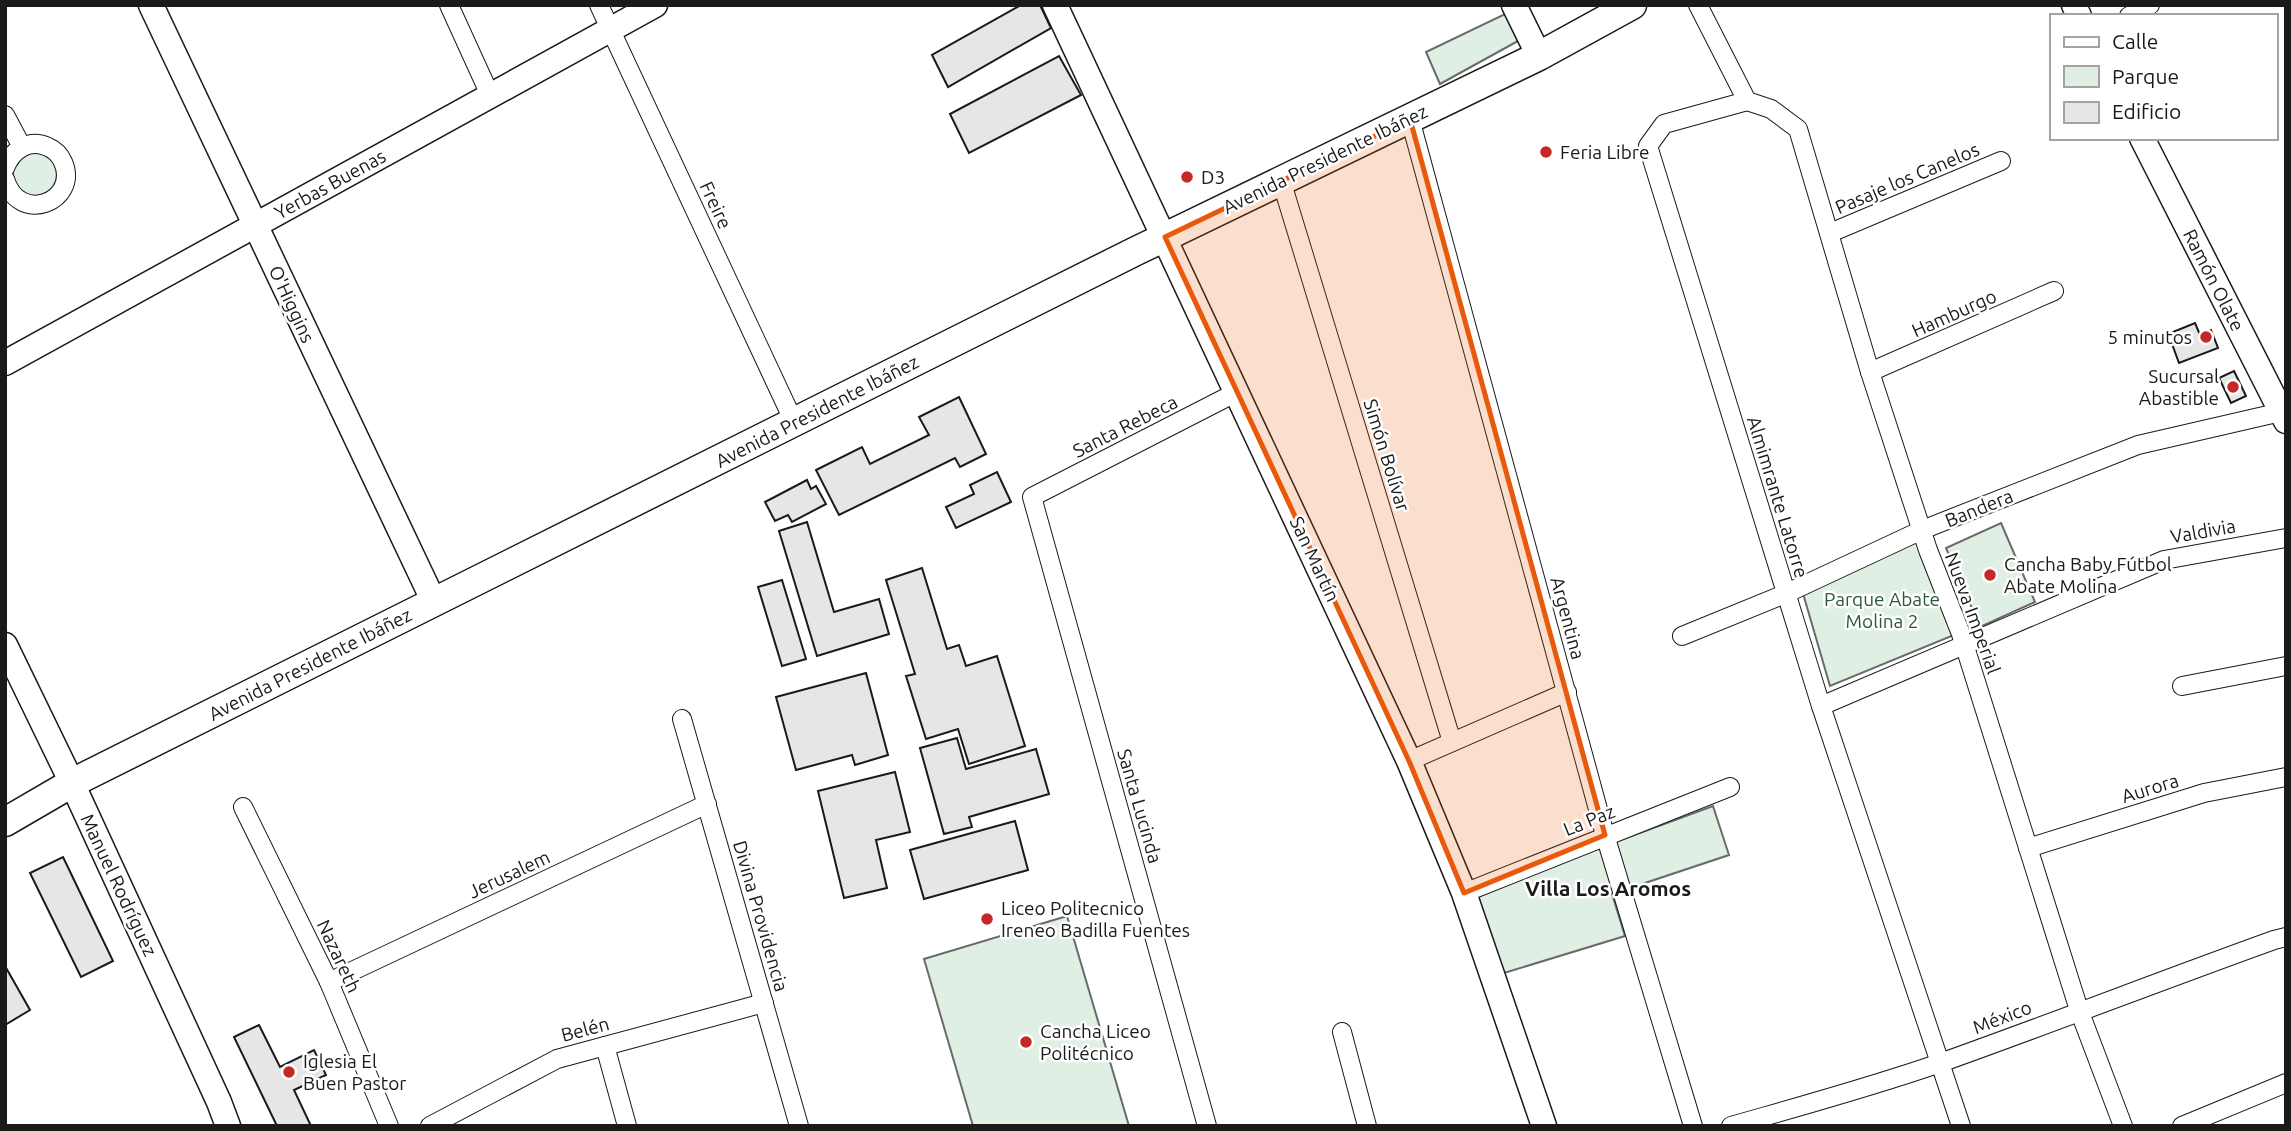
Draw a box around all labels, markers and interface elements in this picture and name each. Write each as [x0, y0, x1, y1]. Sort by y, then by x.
legend [2050, 14, 2277, 140]
text: Calle [2112, 29, 2158, 53]
text: Parque [2112, 64, 2179, 88]
text: Edificio [2112, 99, 2181, 123]
street label: Avenida Presidente Ibáñez [1219, 100, 1431, 218]
street label: Pasaje los Canelos [1832, 138, 1982, 218]
place label: Feria Libre [1560, 141, 1649, 163]
street label: Yerbas Buenas [271, 144, 389, 224]
marker: Feria Libre [1538, 144, 1554, 160]
place label: D3 [1201, 166, 1225, 188]
marker: D3 [1179, 169, 1195, 185]
street label: Freire [696, 178, 736, 232]
street label: Ramón Olate [2179, 225, 2249, 335]
street label: O'Higgins [265, 262, 319, 346]
street label: Hamburgo [1908, 285, 2000, 341]
place label: 5 minutos [2107, 326, 2192, 348]
marker: 5 minutos [2198, 329, 2214, 345]
street label: Avenida Presidente Ibáñez [712, 350, 922, 472]
place label: Sucursal Abastible [2139, 365, 2219, 409]
marker: Sucursal Abastible [2225, 379, 2241, 395]
street label: Santa Rebeca [1069, 390, 1181, 462]
street label: Simón Bolívar [1359, 396, 1415, 514]
street label: Almimrante Latorre [1743, 414, 1813, 580]
street label: Bandera [1942, 484, 2016, 532]
street label: San Martín [1286, 513, 1344, 605]
street label: Valdivia [2169, 514, 2237, 548]
street label: Nueva Imperial [1941, 549, 2005, 677]
place label: Cancha Baby Fútbol Abate Molina [2004, 553, 2172, 597]
marker: Cancha Baby Fútbol Abate Molina [1982, 567, 1998, 583]
street label: Argentina [1546, 574, 1590, 662]
park label: Parque Abate Molina 2 [1824, 588, 1940, 632]
street label: Avenida Presidente Ibáñez [205, 603, 415, 725]
street label: Santa Lucinda [1113, 746, 1167, 866]
street label: Aurora [2119, 769, 2181, 807]
street label: La Paz [1560, 800, 1618, 840]
street label: Manuel Rodríguez [76, 810, 162, 960]
street label: Divina Providencia [729, 838, 793, 994]
street label: Jerusalem [465, 845, 553, 903]
district label: Villa Los Aromos [1525, 876, 1691, 900]
place label: Liceo Politecnico Ireneo Badilla Fuentes [1001, 897, 1190, 941]
marker: Liceo Politecnico Ireneo Badilla Fuentes [979, 911, 995, 927]
street label: Nazareth [313, 916, 365, 996]
street label: México [1970, 996, 2034, 1038]
street label: Belén [559, 1012, 611, 1046]
place label: Cancha Liceo Politécnico [1040, 1020, 1151, 1064]
marker: Cancha Liceo Politécnico [1018, 1034, 1034, 1050]
place label: Iglesia El Buen Pastor [303, 1050, 407, 1094]
marker: Iglesia El Buen Pastor [281, 1064, 297, 1080]

